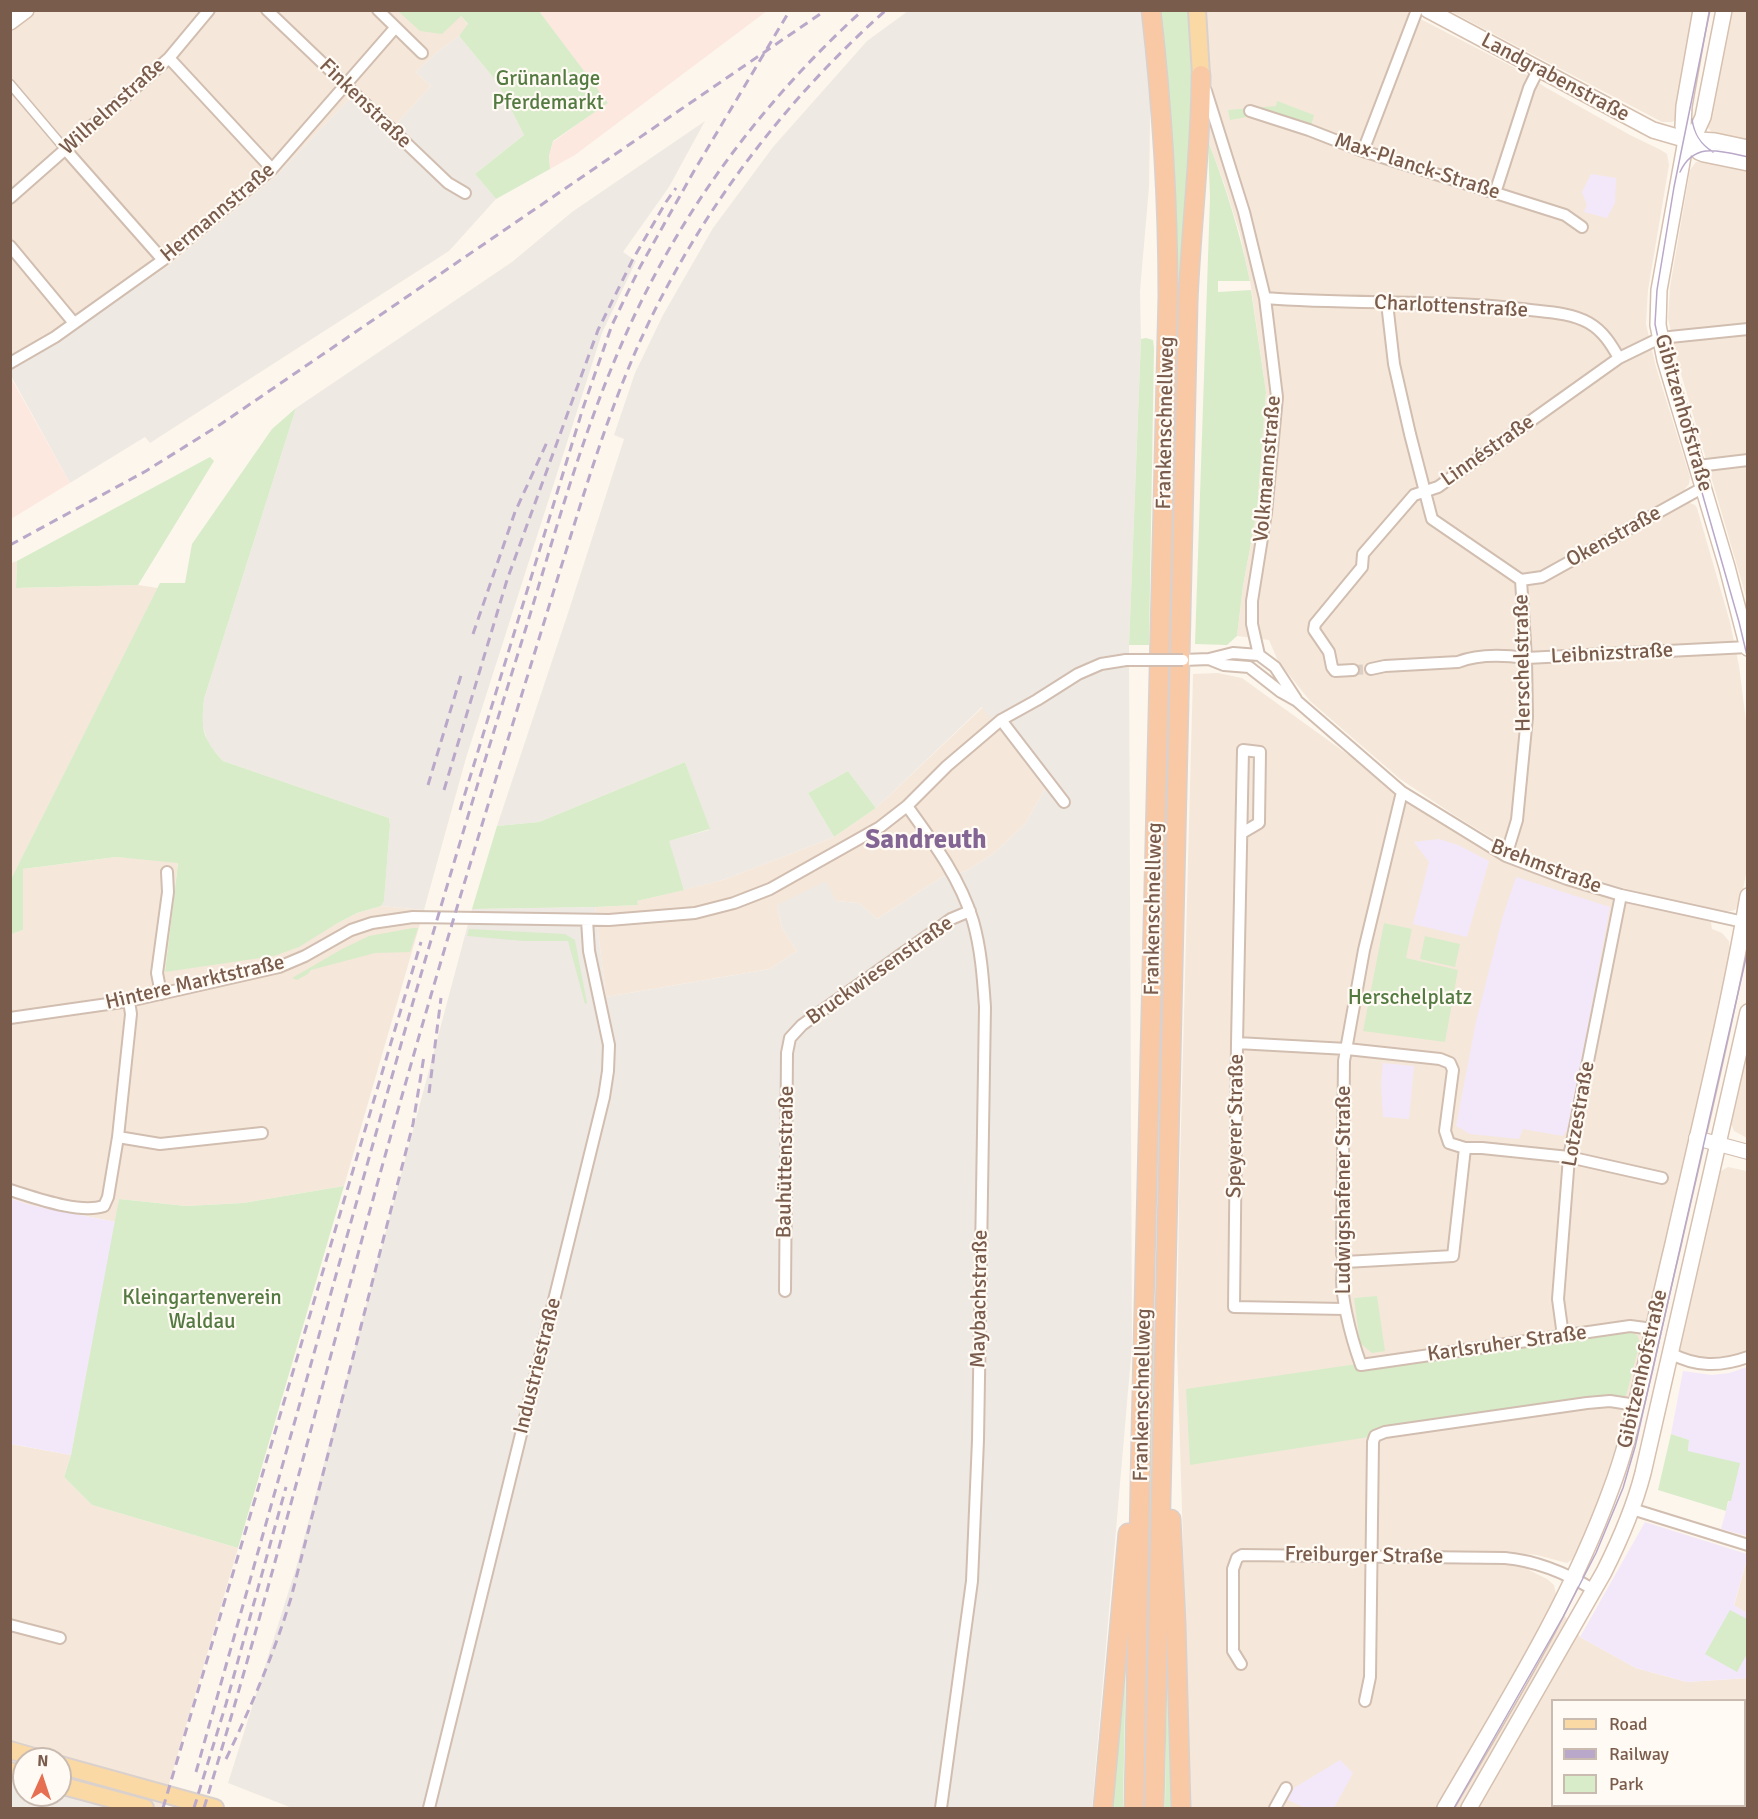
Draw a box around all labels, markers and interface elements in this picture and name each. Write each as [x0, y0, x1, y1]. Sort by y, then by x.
street label: Landgrabenstraße [1476, 28, 1634, 128]
street label: Wilhelmstraße [55, 53, 171, 161]
street label: Finkenstraße [314, 54, 416, 154]
park label: Grünanlage Pferdemarkt [492, 66, 604, 116]
street label: Max-Planck-Straße [1331, 128, 1503, 206]
street label: Hermannstraße [156, 158, 280, 268]
street label: Charlottenstraße [1373, 290, 1529, 324]
street label: Gibitzenhofstraße [1649, 332, 1717, 494]
street label: Frankenschnellweg [1152, 336, 1180, 510]
street label: Volkmannstraße [1249, 395, 1287, 543]
street label: Linnéstraße [1436, 410, 1540, 492]
street label: Okenstraße [1562, 501, 1666, 573]
street label: Herschelstraße [1509, 594, 1537, 732]
street label: Leibnizstraße [1550, 638, 1674, 670]
street label: Frankenschnellweg [1140, 822, 1168, 996]
district label: Sandreuth [865, 825, 987, 857]
street label: Brehmstraße [1487, 834, 1605, 900]
street label: Bruckwiesenstraße [802, 911, 958, 1031]
street label: Hintere Marktstraße [103, 950, 287, 1016]
park label: Herschelplatz [1348, 985, 1472, 1011]
street label: Speyerer Straße [1222, 1054, 1250, 1198]
street label: Lotzestraße [1557, 1059, 1601, 1169]
street label: Bauhüttenstraße [772, 1085, 800, 1239]
street label: Ludwigshafener Straße [1331, 1085, 1357, 1295]
street label: Maybachstraße [966, 1230, 994, 1368]
park label: Kleingartenverein Waldau [122, 1285, 282, 1335]
street label: Gibitzenhofstraße [1612, 1287, 1674, 1451]
street label: Industriestraße [509, 1295, 567, 1437]
street label: Frankenschnellweg [1129, 1308, 1157, 1482]
street label: Karlsruher Straße [1426, 1320, 1588, 1368]
street label: Freiburger Straße [1284, 1542, 1444, 1570]
legend [1551, 1699, 1746, 1807]
text: Road [1609, 1713, 1648, 1735]
text: Railway [1609, 1743, 1669, 1765]
north arrow [12, 1747, 72, 1807]
text: N [37, 1751, 49, 1771]
text: Park [1609, 1773, 1644, 1795]

